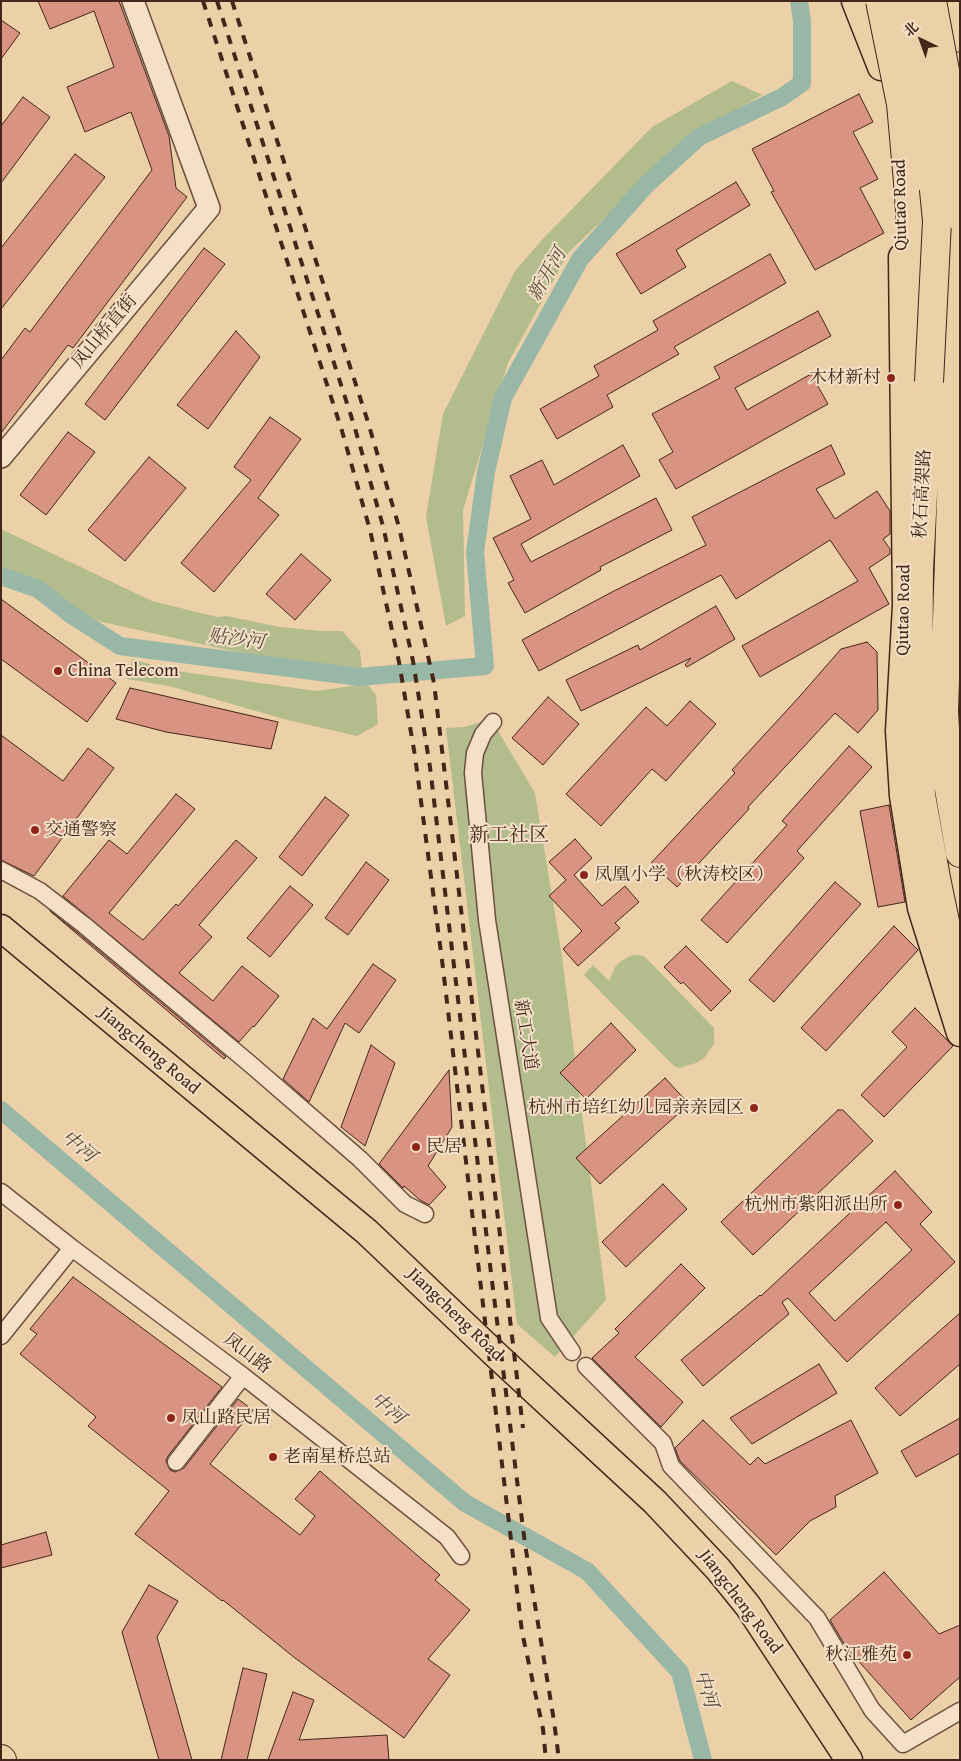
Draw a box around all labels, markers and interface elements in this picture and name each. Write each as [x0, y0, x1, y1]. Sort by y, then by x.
north arrow [896, 15, 946, 65]
text: 北 [899, 17, 923, 41]
street label: Qiutao Road [889, 159, 913, 251]
water label: 新开河 [524, 245, 572, 305]
street label: 凤山桥直街 [68, 291, 142, 373]
place label: 木材新村 [809, 367, 881, 389]
marker: 木材新村 [885, 372, 897, 384]
street label: 秋石高架路 [910, 448, 936, 540]
street label: Qiutao Road [892, 564, 916, 656]
water label: 贴沙河 [206, 625, 266, 655]
place label: China Telecom [68, 660, 179, 682]
marker: China Telecom [52, 665, 64, 677]
place label: 交通警察 [45, 819, 117, 841]
marker: 交通警察 [29, 824, 41, 836]
district label: 新工社区 [469, 824, 549, 848]
place label: 凤凰小学（秋涛校区） [594, 864, 774, 886]
marker: 凤凰小学（秋涛校区） [578, 869, 590, 881]
street label: 新工大道 [509, 998, 541, 1072]
street label: Jiangcheng Road [94, 1002, 204, 1100]
place label: 杭州市培红幼儿园亲亲园区 [528, 1097, 744, 1119]
marker: 杭州市培红幼儿园亲亲园区 [748, 1102, 760, 1114]
water label: 中河 [56, 1126, 100, 1168]
place label: 民居 [426, 1136, 462, 1158]
marker: 民居 [410, 1141, 422, 1153]
place label: 杭州市紫阳派出所 [744, 1194, 888, 1216]
marker: 杭州市紫阳派出所 [892, 1199, 904, 1211]
street label: Jiangcheng Road [402, 1264, 508, 1366]
street label: 凤山路 [219, 1329, 275, 1379]
water label: 中河 [365, 1388, 409, 1430]
place label: 凤山路民居 [181, 1407, 271, 1429]
marker: 凤山路民居 [165, 1412, 177, 1424]
place label: 老南星桥总站 [283, 1446, 391, 1468]
marker: 老南星桥总站 [267, 1451, 279, 1463]
street label: Jiangcheng Road [694, 1545, 786, 1659]
place label: 秋江雅苑 [825, 1644, 897, 1666]
marker: 秋江雅苑 [901, 1649, 913, 1661]
water label: 中河 [689, 1667, 721, 1711]

